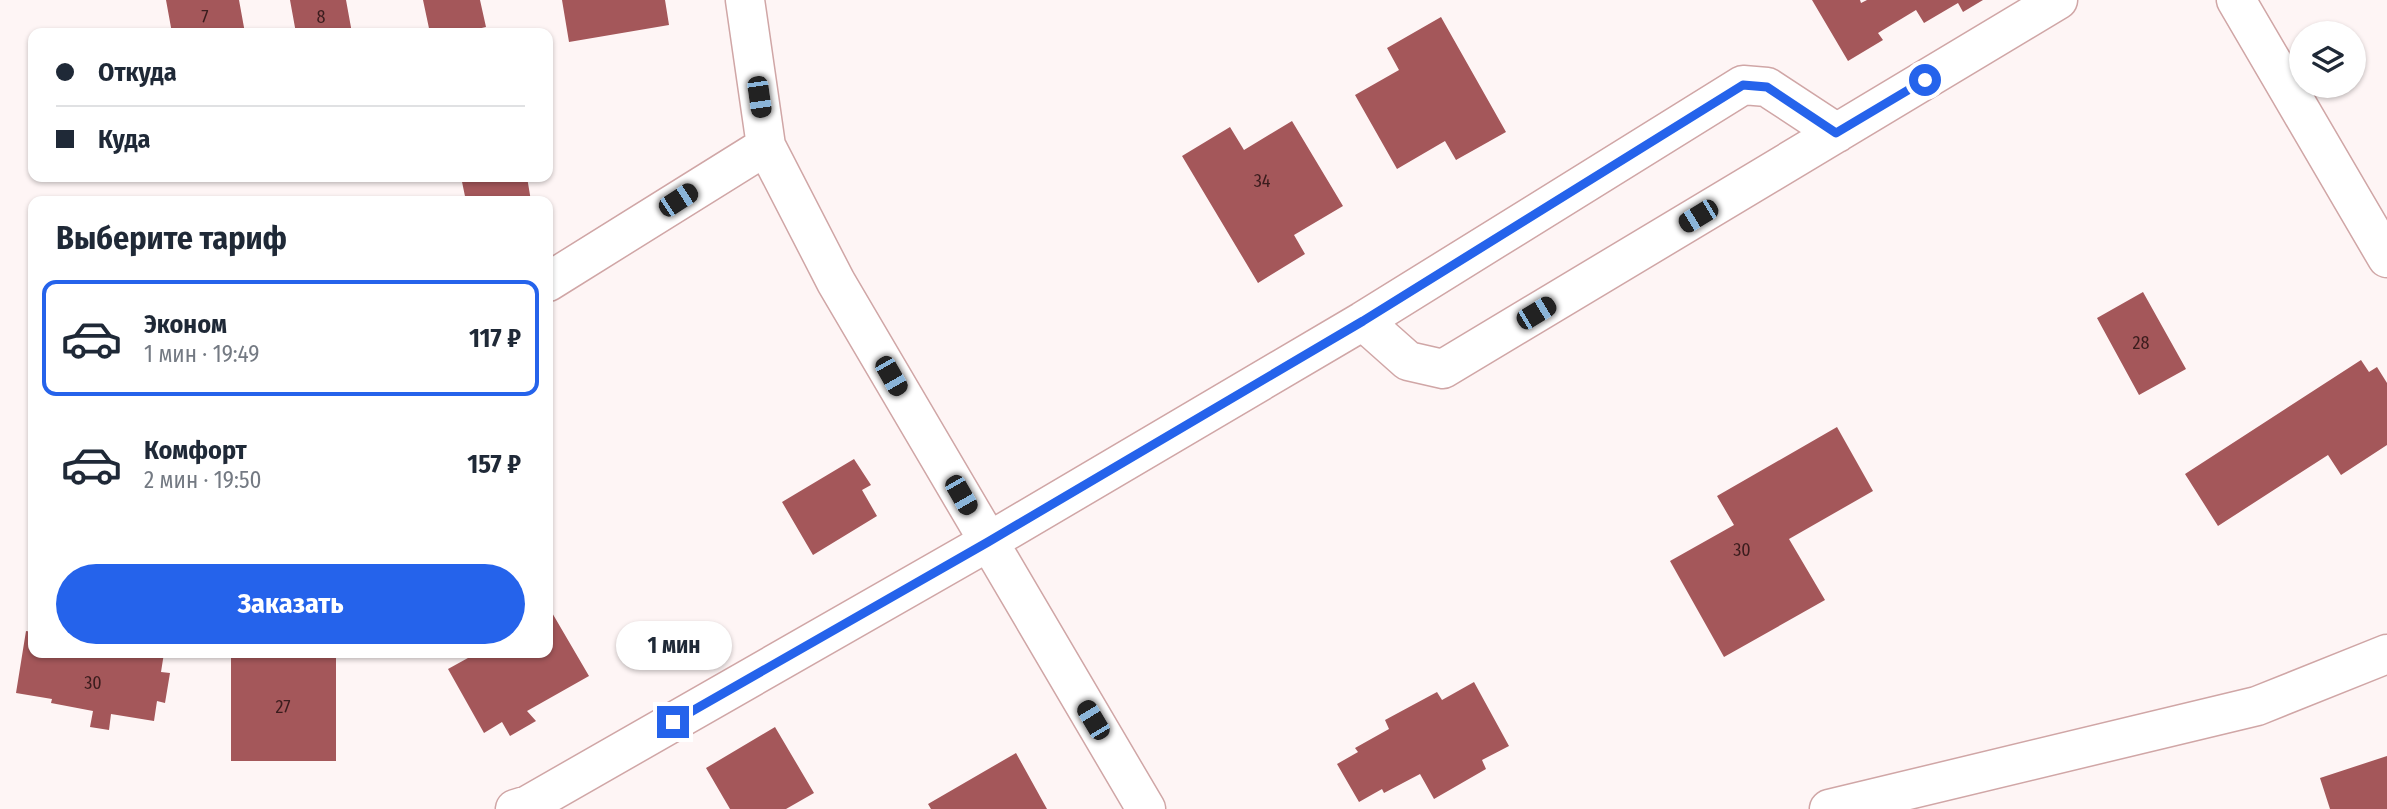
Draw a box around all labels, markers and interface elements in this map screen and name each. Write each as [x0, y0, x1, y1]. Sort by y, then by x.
house number: 7 [201, 6, 209, 28]
house number: 8 [317, 6, 326, 28]
map controls [2289, 21, 2366, 98]
button: layers [2289, 21, 2366, 98]
text: Откуда [98, 57, 177, 88]
route start [1909, 64, 1941, 96]
car [746, 75, 773, 119]
text: Куда [98, 124, 151, 155]
house number: 34 [1254, 170, 1271, 192]
car [655, 180, 702, 220]
car [1675, 196, 1722, 236]
text: Выберите тариф [56, 219, 287, 257]
car [1513, 293, 1560, 333]
icon: car [60, 307, 123, 370]
text: Эконом [144, 309, 227, 340]
text: 117 ₽ [469, 323, 521, 354]
house number: 28 [2133, 332, 2149, 354]
text: 1 мин · 19:49 [144, 340, 259, 368]
car [872, 353, 911, 399]
icon: car [60, 433, 123, 496]
text: Комфорт [144, 435, 247, 466]
text: 157 ₽ [467, 449, 521, 480]
text: 2 мин · 19:50 [144, 466, 261, 494]
car [942, 472, 981, 518]
house number: 30 [1733, 539, 1751, 561]
button: Заказать [56, 564, 525, 644]
callout: 1 мин [615, 620, 731, 670]
text: 1 мин [647, 631, 701, 659]
house number: 30 [84, 672, 102, 694]
house number: 27 [275, 696, 291, 718]
car [1074, 697, 1113, 743]
route end [657, 706, 689, 738]

